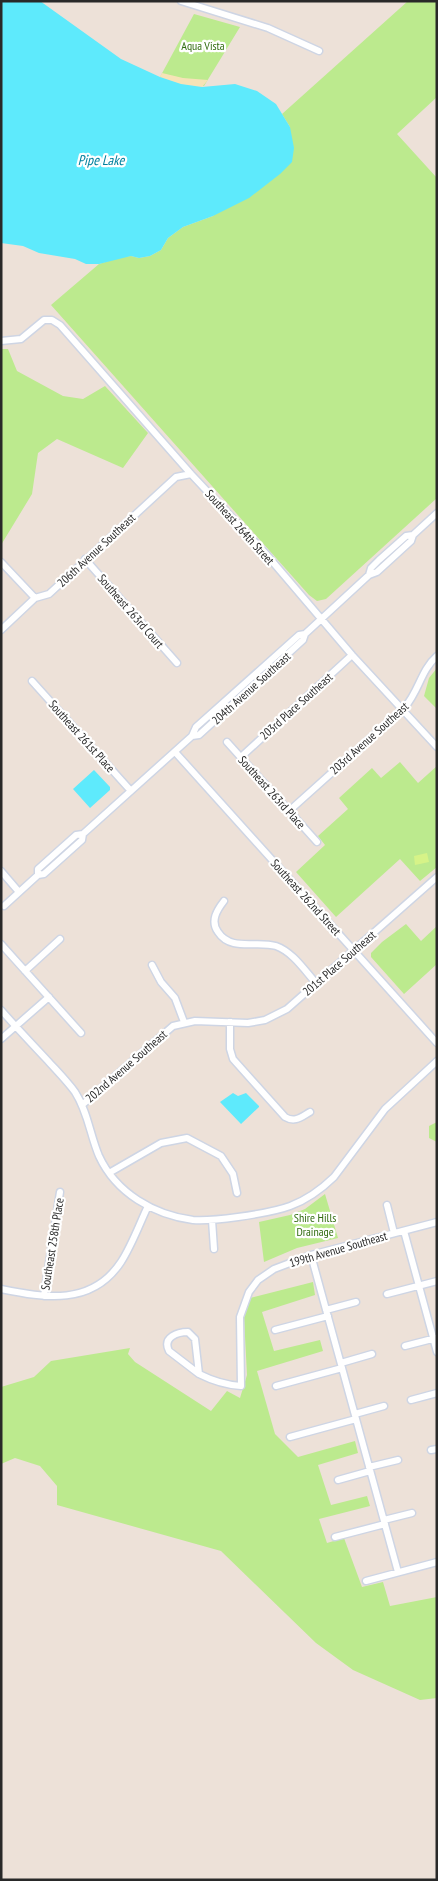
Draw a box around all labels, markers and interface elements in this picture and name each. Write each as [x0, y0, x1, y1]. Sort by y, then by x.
park label: Aqua Vista [181, 38, 225, 53]
water label: Pipe Lake [78, 151, 125, 169]
street label: Southeast 264th Street [202, 486, 278, 568]
street label: 206th Avenue Southeast [54, 510, 139, 590]
street label: Southeast 263rd Court [95, 571, 168, 652]
street label: 204th Avenue Southeast [208, 648, 294, 727]
street label: 203rd Place Southeast [256, 669, 336, 743]
street label: Southeast 261st Place [46, 697, 118, 775]
street label: 203rd Avenue Southeast [326, 698, 412, 777]
street label: Southeast 263rd Place [235, 752, 309, 832]
street label: Southeast 262nd Street [268, 856, 345, 939]
street label: 201st Place Southeast [299, 927, 379, 999]
street label: 202nd Avenue Southeast [82, 1026, 170, 1105]
street label: Southeast 258th Place [37, 1197, 67, 1291]
park label: Shire Hills Drainage [294, 1210, 336, 1239]
street label: 199th Avenue Southeast [287, 1228, 389, 1270]

